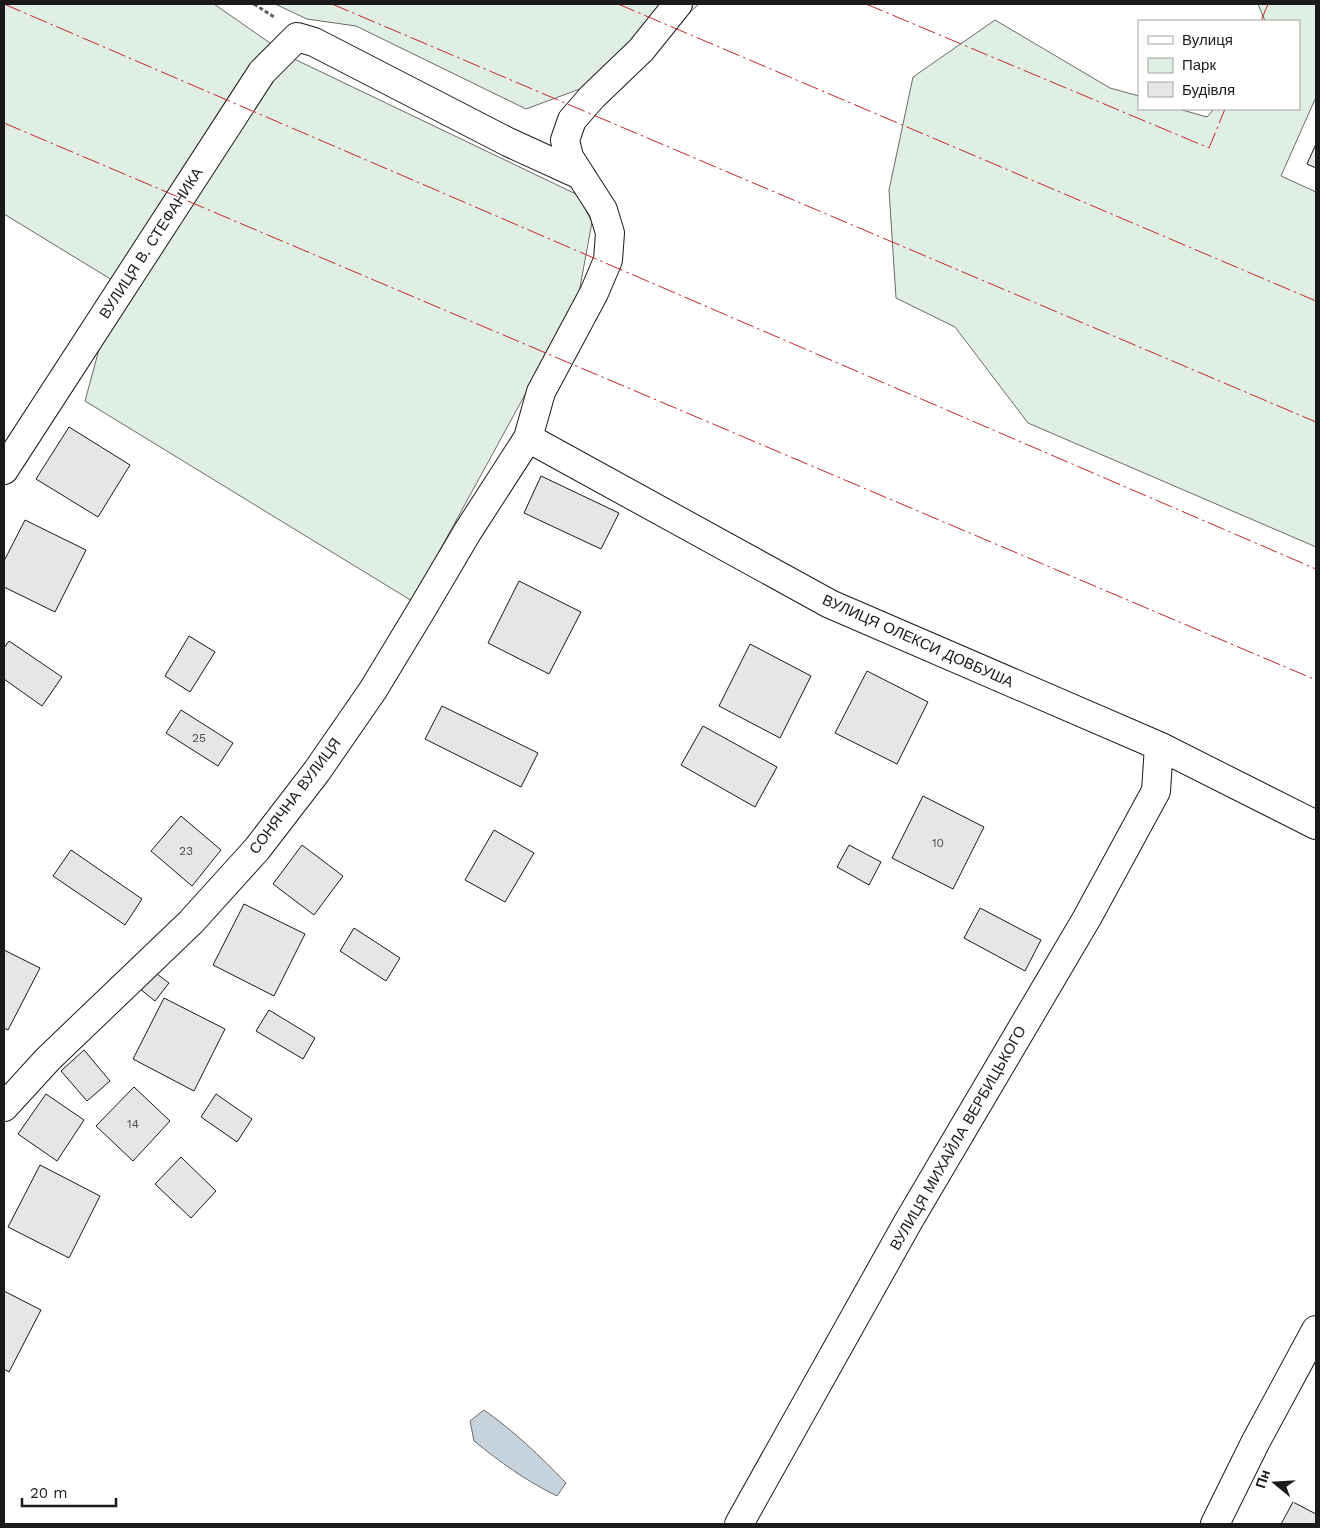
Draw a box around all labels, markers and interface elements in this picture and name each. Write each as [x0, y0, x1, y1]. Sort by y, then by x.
legend [1138, 20, 1300, 110]
text: Вулиця [1182, 31, 1233, 49]
text: Парк [1182, 56, 1216, 74]
text: Будівля [1182, 81, 1235, 99]
street label: ВУЛИЦЯ В. СТЕФАНИКА [95, 164, 207, 322]
street label: ВУЛИЦЯ ОЛЕКСИ ДОВБУША [820, 591, 1016, 691]
house number: 25 [192, 731, 206, 745]
street label: СОНЯЧНА ВУЛИЦЯ [245, 734, 345, 858]
house number: 10 [932, 836, 944, 850]
house number: 23 [179, 844, 193, 858]
street label: ВУЛИЦЯ МИХАЙЛА ВЕРБИЦЬКОГО [886, 1023, 1030, 1253]
house number: 14 [127, 1117, 139, 1131]
north arrow [1250, 1458, 1300, 1508]
text: Пн [1252, 1468, 1273, 1490]
scale bar [22, 1476, 116, 1508]
text: 20 m [30, 1484, 68, 1502]

